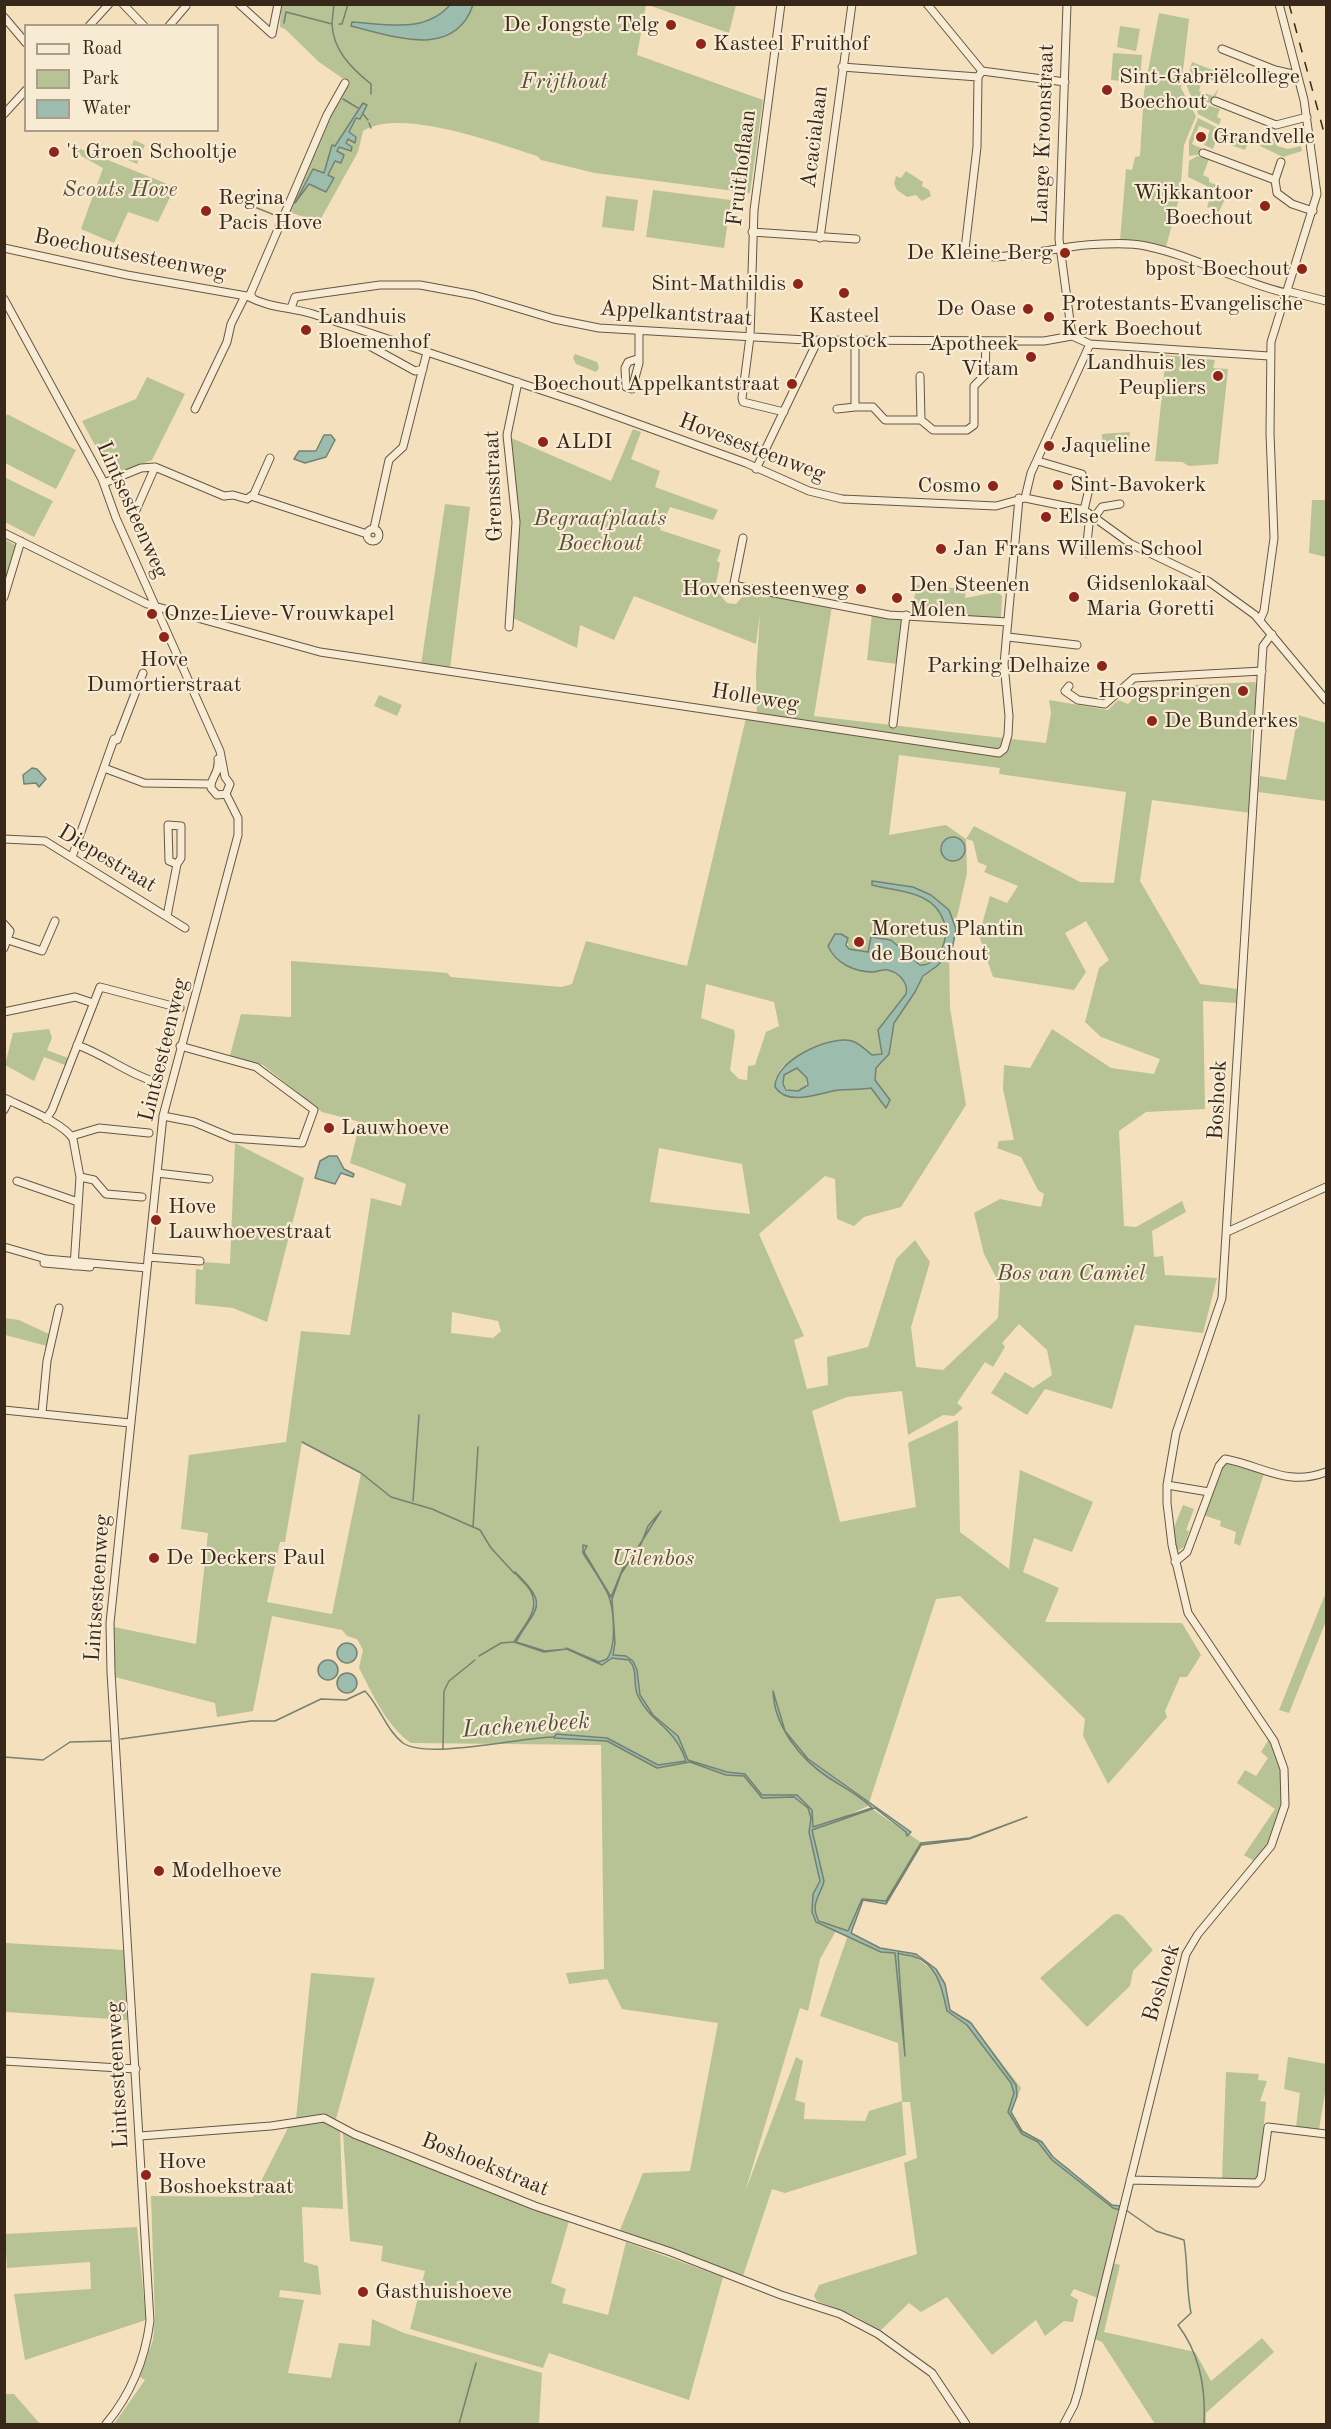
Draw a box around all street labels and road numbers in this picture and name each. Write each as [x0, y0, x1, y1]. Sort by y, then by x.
street label: Lange Kroonstraat [1028, 43, 1060, 225]
street label: Acacialaan [796, 84, 834, 190]
street label: Fruithoflaan [722, 108, 762, 228]
street label: Boechoutsesteenweg [32, 223, 228, 287]
street label: Appelkantstraat [599, 295, 753, 333]
street label: Hovesesteenweg [675, 408, 829, 488]
street label: Grensstraat [479, 430, 509, 542]
street label: Lintsesteenweg [90, 437, 174, 583]
street label: Holleweg [709, 678, 801, 718]
street label: Diepestraat [53, 819, 161, 899]
street label: Lintsesteenweg [133, 975, 195, 1125]
street label: Boshoek [1203, 1059, 1233, 1141]
street label: Lintsesteenweg [80, 1514, 116, 1662]
street label: Boshoek [1138, 1941, 1186, 2025]
street label: Lintsesteenweg [101, 2001, 135, 2149]
street label: Boshoekstraat [417, 2127, 553, 2203]

